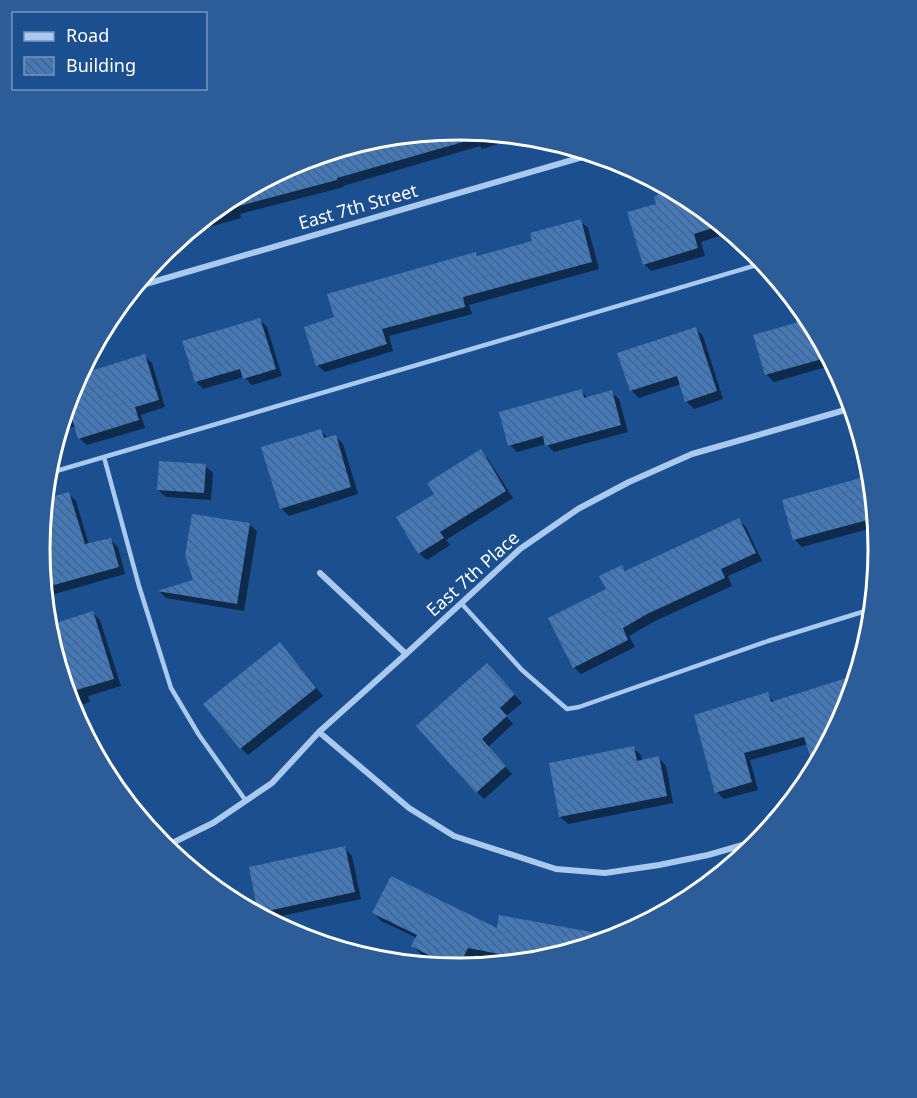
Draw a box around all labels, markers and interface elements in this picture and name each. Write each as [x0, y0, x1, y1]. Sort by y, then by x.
legend [12, 12, 207, 90]
text: Road [66, 23, 109, 47]
text: Building [66, 53, 136, 77]
street label: East 7th Street [295, 177, 421, 234]
street label: East 7th Place [421, 525, 524, 621]

